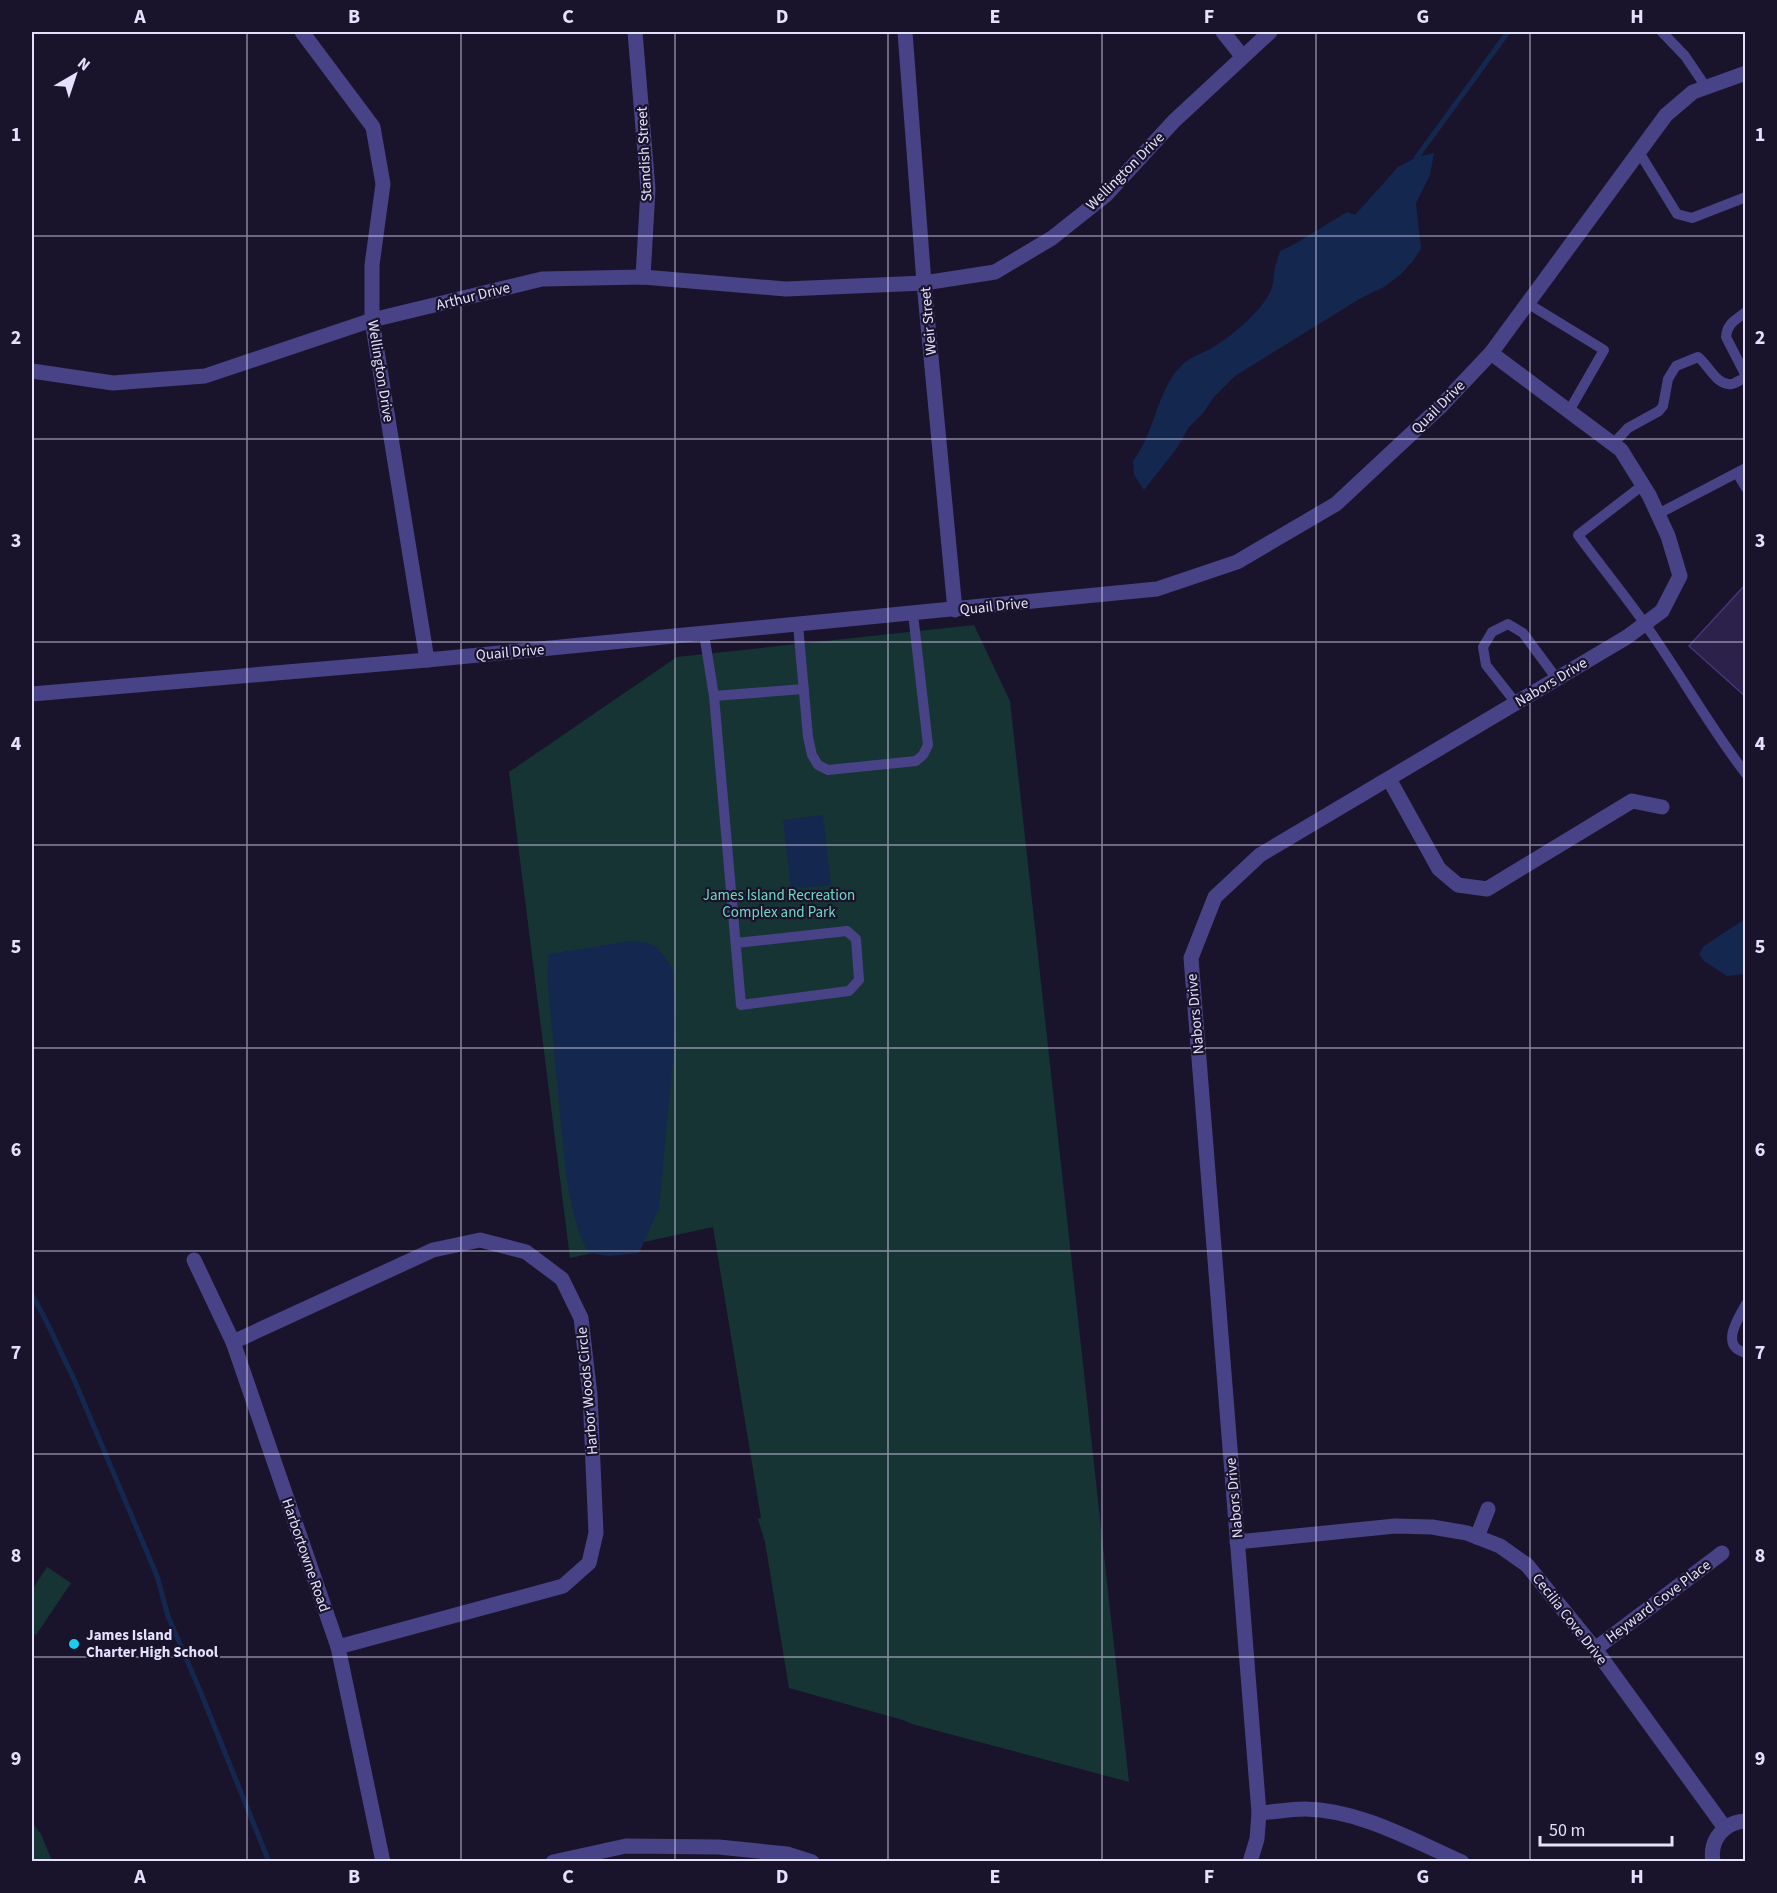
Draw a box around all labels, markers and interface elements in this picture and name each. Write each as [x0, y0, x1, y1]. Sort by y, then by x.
text: A [133, 3, 146, 31]
text: B [348, 3, 360, 31]
text: C [562, 3, 574, 31]
text: D [776, 3, 788, 31]
text: E [990, 3, 1000, 31]
text: F [1204, 3, 1214, 31]
text: G [1417, 3, 1429, 31]
text: H [1630, 3, 1644, 31]
north arrow [45, 45, 105, 105]
text: N [73, 52, 95, 76]
street label: Standish Street [632, 106, 657, 202]
text: 1 [11, 121, 21, 149]
text: 1 [1755, 121, 1765, 149]
street label: Wellington Drive [1081, 127, 1169, 215]
street label: Arthur Drive [434, 277, 512, 316]
street label: Weir Street [915, 286, 942, 356]
street label: Wellington Drive [362, 319, 399, 424]
text: 2 [11, 324, 21, 352]
text: 2 [1755, 324, 1765, 352]
street label: Quail Drive [1407, 376, 1470, 439]
text: 3 [11, 527, 21, 555]
text: 3 [1755, 527, 1765, 555]
street label: Quail Drive [959, 592, 1029, 621]
street label: Quail Drive [475, 639, 545, 666]
street label: Nabors Drive [1511, 653, 1591, 712]
text: 4 [11, 730, 22, 758]
text: 4 [1755, 730, 1766, 758]
park label: James Island Recreation Complex and Park [703, 885, 855, 923]
text: 5 [11, 933, 21, 961]
text: 5 [1755, 933, 1765, 961]
street label: Nabors Drive [1182, 973, 1209, 1055]
text: 6 [11, 1136, 21, 1164]
text: 6 [1755, 1136, 1765, 1164]
street label: Harbor Woods Circle [571, 1326, 604, 1456]
text: 7 [11, 1339, 21, 1367]
text: 7 [1755, 1339, 1765, 1367]
street label: Nabors Drive [1221, 1457, 1248, 1539]
street label: Harbortowne Road [276, 1496, 335, 1615]
text: 8 [11, 1542, 21, 1570]
text: 8 [1755, 1542, 1765, 1570]
street label: Heyward Cove Place [1601, 1555, 1715, 1648]
street label: Cecilia Cove Drive [1527, 1569, 1612, 1670]
place label: James Island Charter High School [86, 1625, 219, 1663]
marker: James Island Charter High School [67, 1637, 81, 1651]
text: 9 [11, 1745, 21, 1773]
text: 9 [1755, 1745, 1765, 1773]
scale bar [1540, 1809, 1672, 1847]
text: 50 m [1549, 1818, 1585, 1843]
text: A [133, 1863, 146, 1891]
text: B [348, 1863, 360, 1891]
text: C [562, 1863, 574, 1891]
text: D [776, 1863, 788, 1891]
text: E [990, 1863, 1000, 1891]
text: F [1204, 1863, 1214, 1891]
text: G [1417, 1863, 1429, 1891]
text: H [1630, 1863, 1644, 1891]

